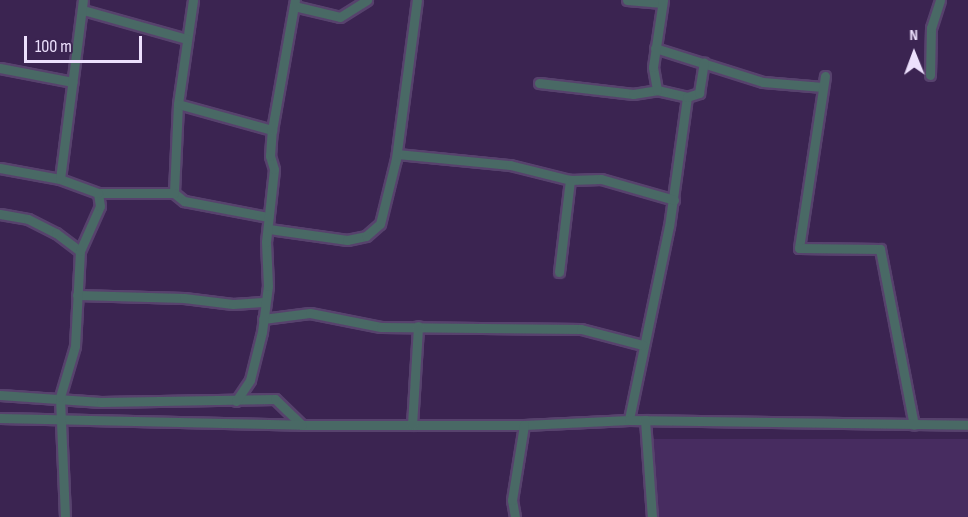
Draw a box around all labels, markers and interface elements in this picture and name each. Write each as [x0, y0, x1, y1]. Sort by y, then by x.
scale bar [27, 24, 146, 62]
north arrow [884, 24, 944, 84]
text: N [909, 26, 918, 45]
text: 100 m [35, 36, 72, 57]

